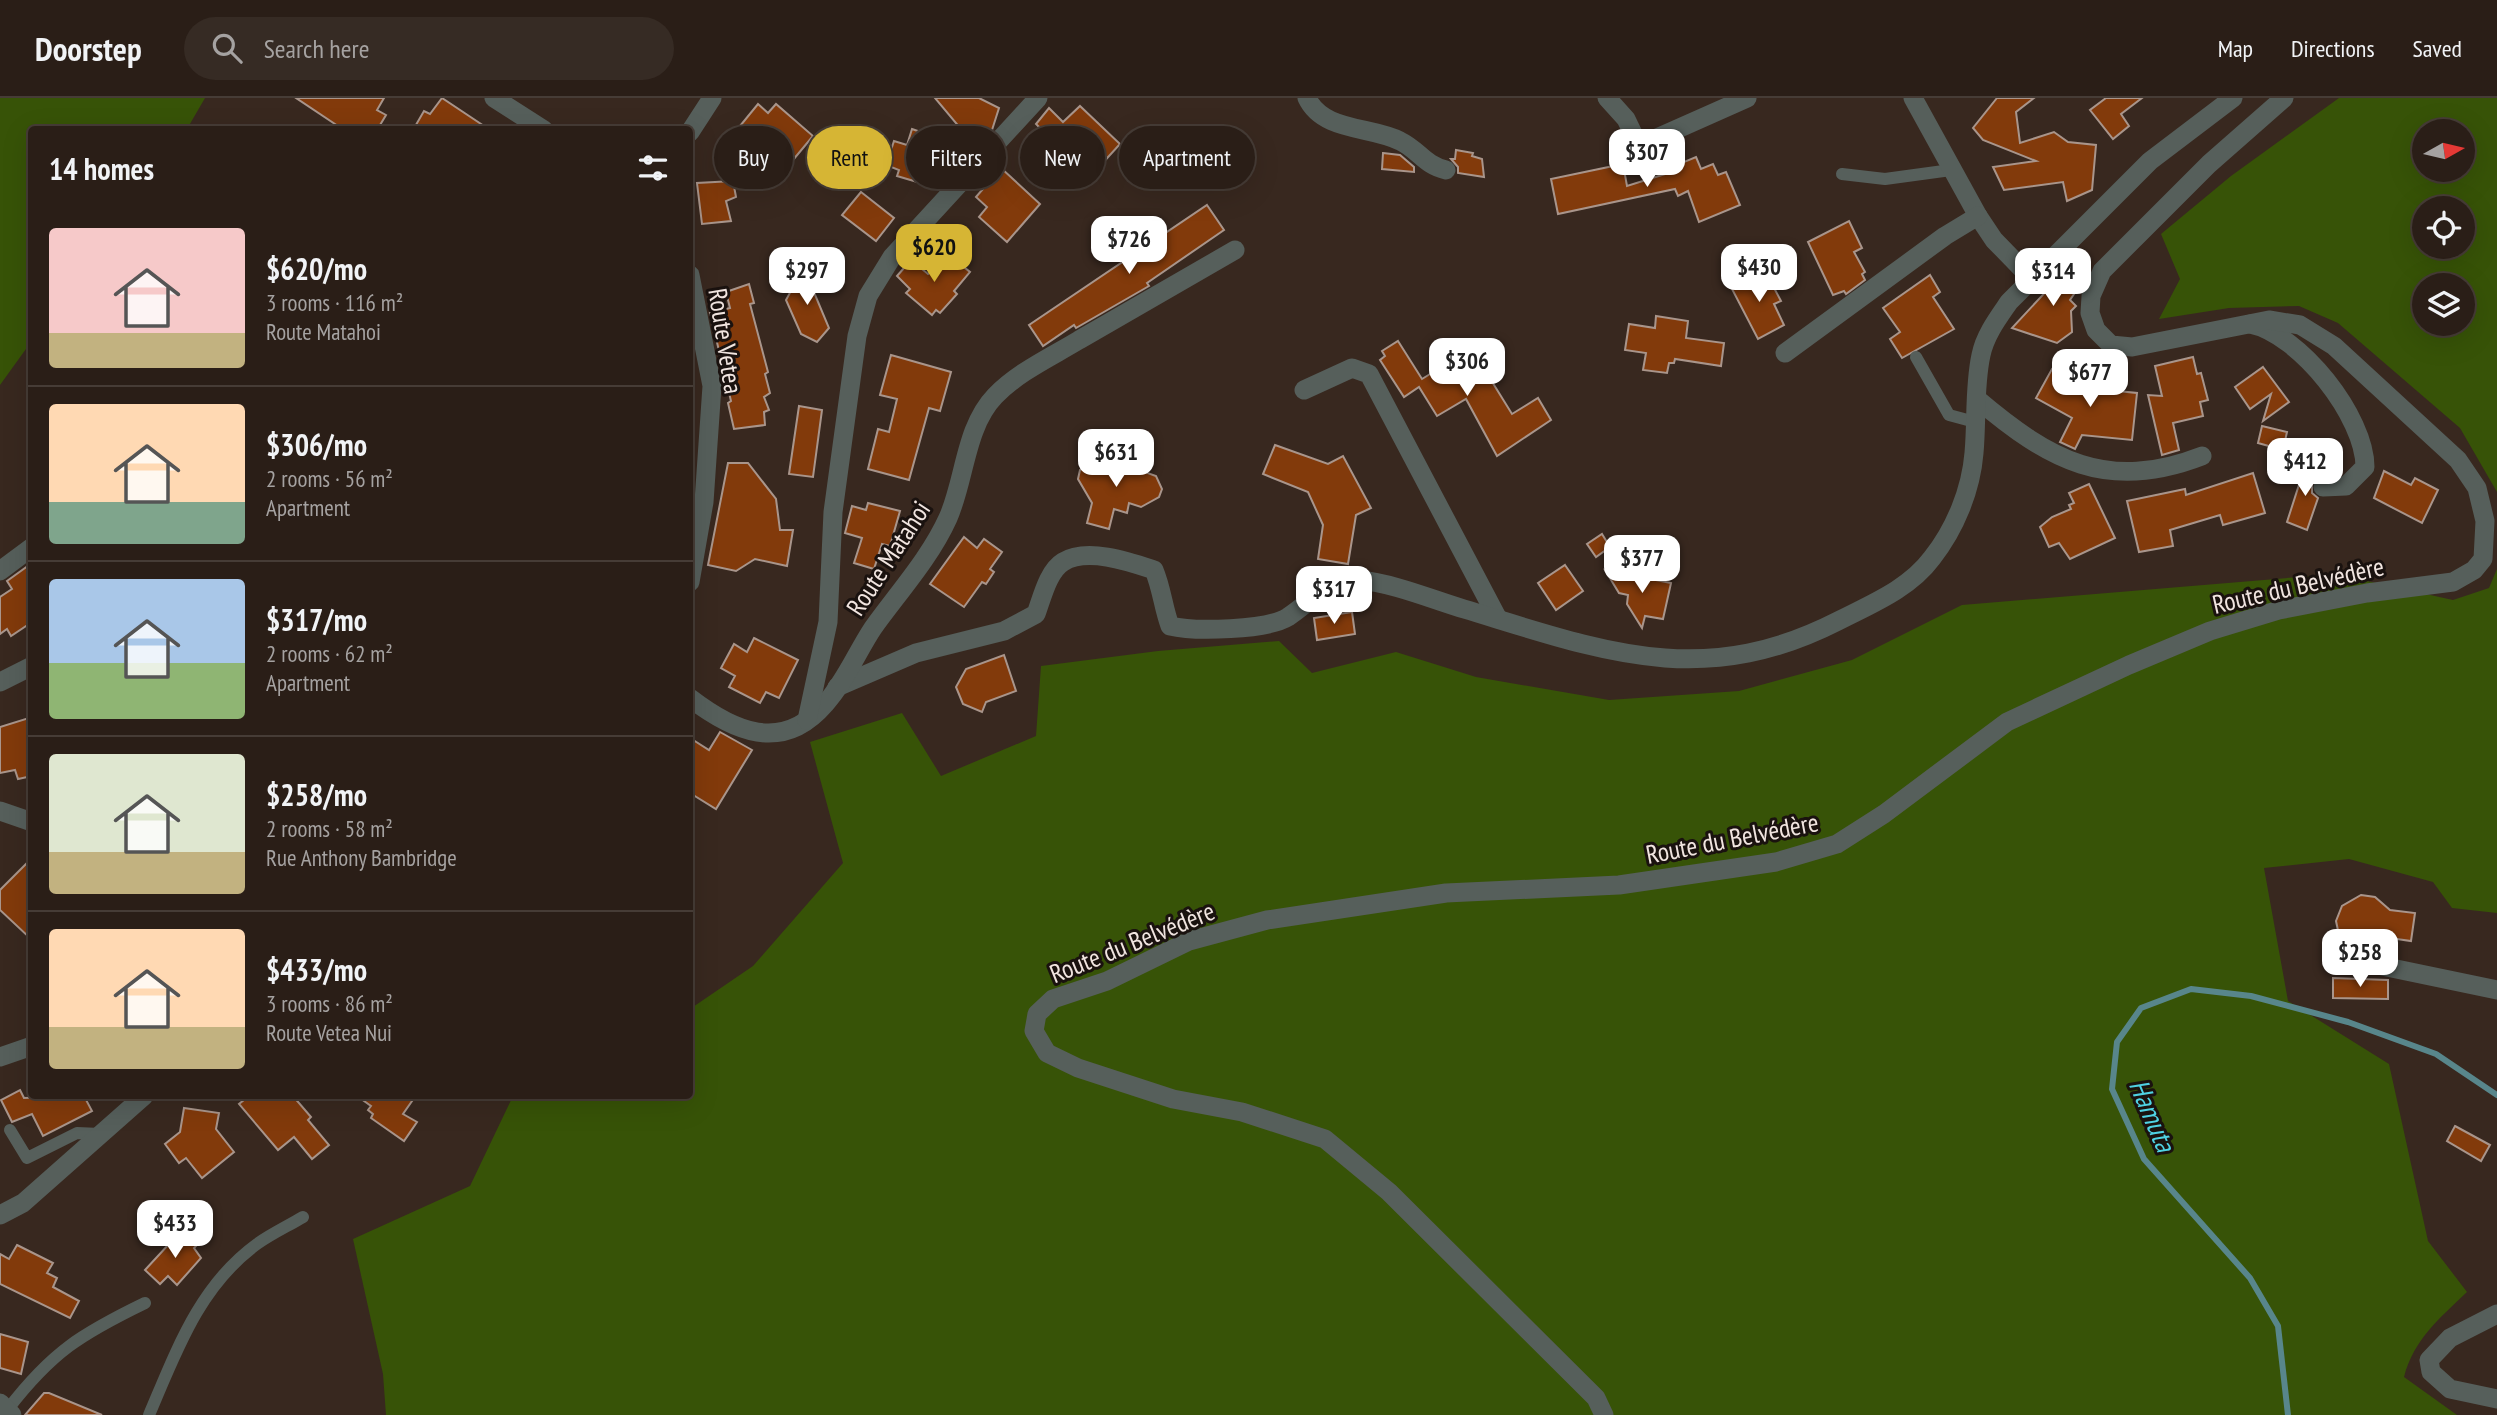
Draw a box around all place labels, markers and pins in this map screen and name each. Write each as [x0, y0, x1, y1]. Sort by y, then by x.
pin: $307 [1606, 130, 1688, 189]
pin: $726 [1088, 216, 1170, 276]
pin: $620 [893, 225, 975, 284]
pin: $430 [1718, 244, 1800, 304]
pin: $297 [766, 248, 848, 307]
pin: $314 [2012, 248, 2094, 308]
pin: $306 [1426, 338, 1508, 398]
pin: $677 [2049, 350, 2131, 409]
pin: $631 [1075, 430, 1157, 489]
pin: $412 [2264, 438, 2346, 498]
pin: $377 [1601, 536, 1683, 595]
pin: $317 [1293, 566, 1375, 626]
pin: $258 [2319, 930, 2401, 989]
pin: $433 [134, 1200, 216, 1260]

